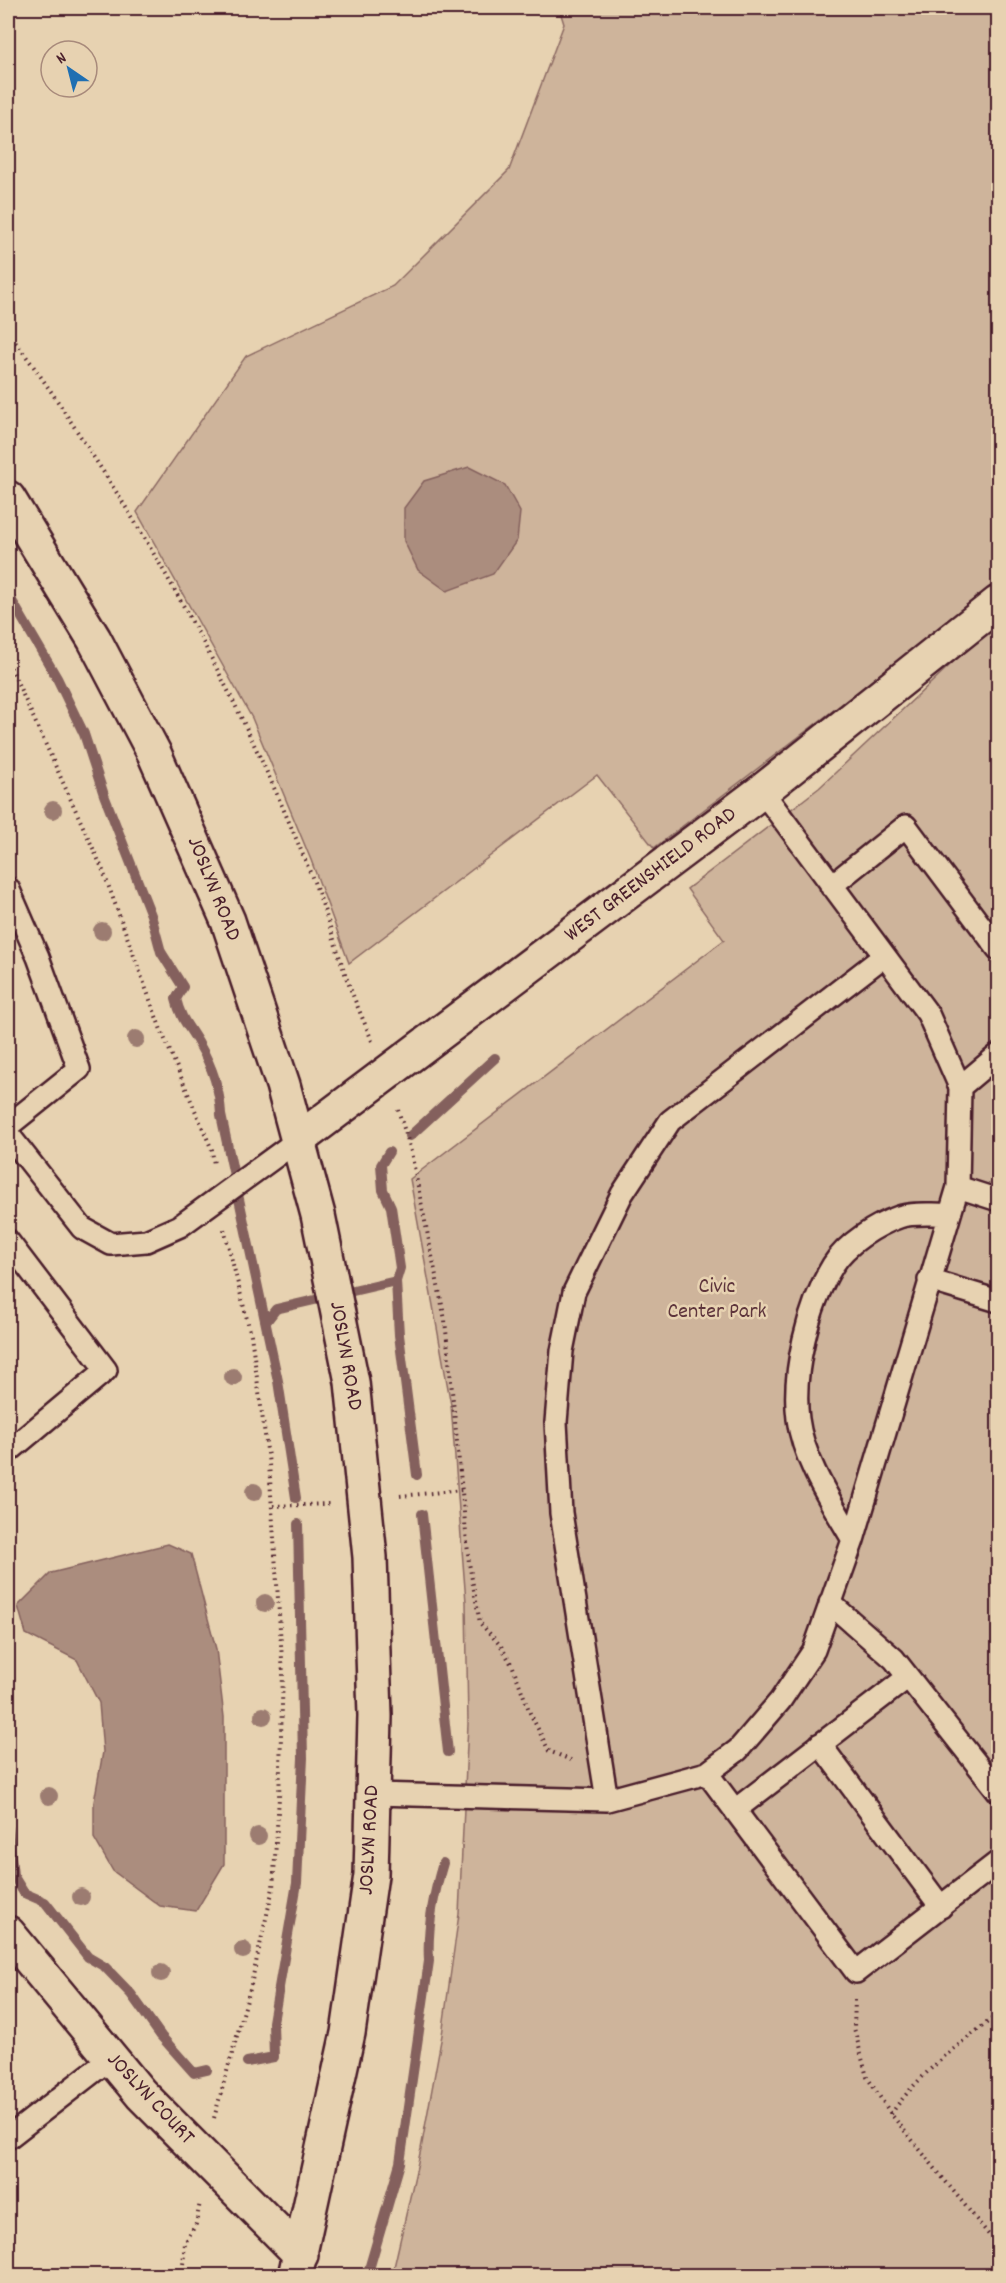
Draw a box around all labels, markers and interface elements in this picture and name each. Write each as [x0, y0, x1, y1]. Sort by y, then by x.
north arrow [39, 39, 99, 99]
text: N [52, 47, 72, 70]
street label: WEST GREENSHIELD ROAD [558, 800, 744, 950]
street label: JOSLYN ROAD [178, 832, 248, 946]
park label: Civic Center Park [667, 1272, 767, 1328]
street label: JOSLYN ROAD [320, 1299, 370, 1413]
street label: JOSLYN ROAD [352, 1784, 388, 1896]
street label: JOSLYN COURT [99, 2046, 201, 2152]

